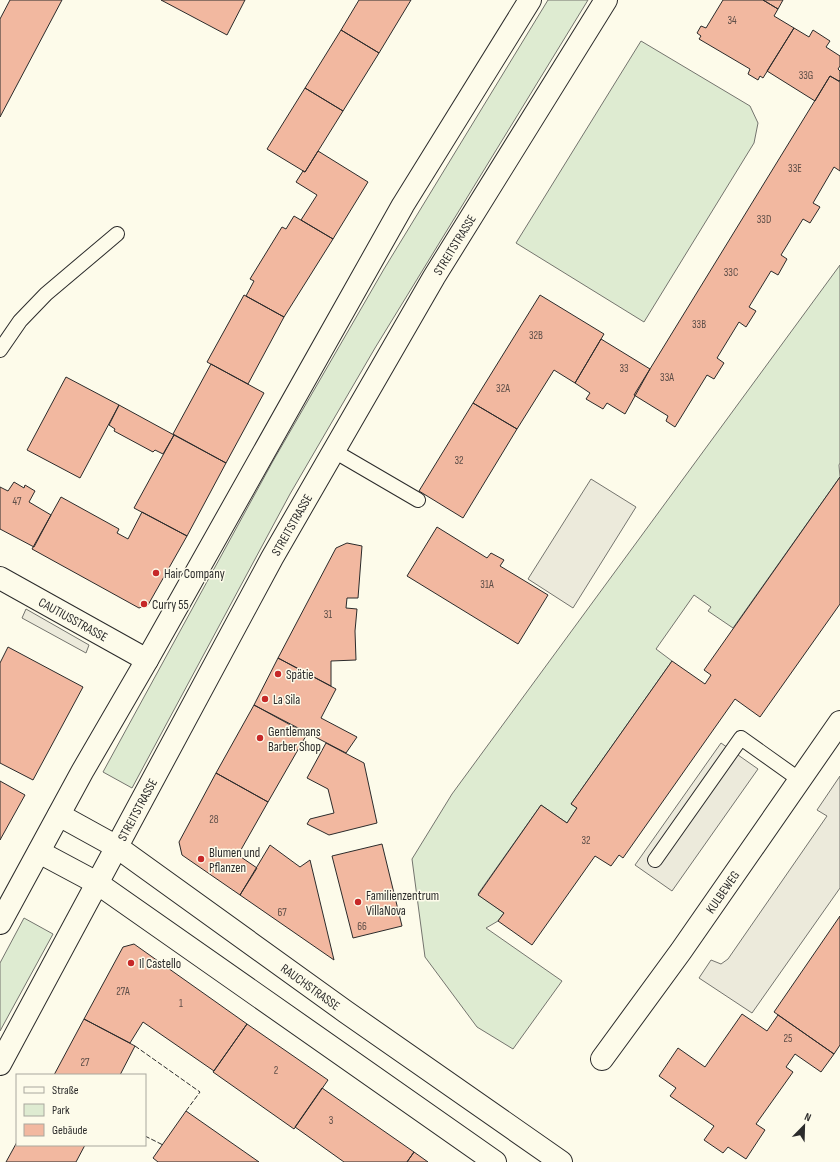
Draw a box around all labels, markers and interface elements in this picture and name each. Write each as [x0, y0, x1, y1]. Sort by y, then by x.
house number: 34 [727, 14, 737, 27]
house number: 33G [799, 69, 813, 82]
house number: 33E [788, 162, 802, 175]
street label: STREITSTRASSE [430, 212, 480, 278]
house number: 33D [757, 213, 771, 226]
house number: 33C [724, 266, 738, 279]
house number: 33B [692, 318, 706, 331]
house number: 32B [529, 329, 543, 342]
house number: 33 [619, 362, 629, 375]
house number: 33A [660, 371, 674, 384]
house number: 32A [496, 382, 510, 395]
house number: 32 [454, 454, 464, 467]
street label: STREITSTRASSE [268, 491, 316, 559]
house number: 47 [13, 495, 22, 508]
place label: Hair Company [164, 566, 225, 582]
marker: Hair Company [151, 568, 161, 578]
house number: 31A [480, 578, 494, 591]
street label: CAUTIUSSTRASSE [36, 594, 110, 645]
place label: Curry 55 [152, 597, 189, 613]
marker: Curry 55 [139, 599, 149, 609]
house number: 31 [324, 608, 332, 621]
place label: Spätie [286, 667, 314, 683]
marker: Spätie [273, 669, 283, 679]
place label: La Sila [273, 692, 300, 708]
marker: La Sila [260, 694, 270, 704]
place label: Gentlemans Barber Shop [268, 724, 321, 755]
marker: Gentlemans Barber Shop [255, 733, 265, 743]
street label: STREITSTRASSE [114, 776, 161, 844]
house number: 28 [209, 813, 219, 826]
house number: 32 [581, 834, 591, 847]
place label: Blumen und Pflanzen [209, 845, 260, 876]
marker: Blumen und Pflanzen [196, 854, 206, 864]
street label: KULBEWEG [703, 868, 743, 917]
place label: Familienzentrum VillaNova [366, 888, 439, 919]
marker: Familienzentrum VillaNova [353, 897, 363, 907]
house number: 67 [277, 906, 287, 919]
house number: 66 [357, 920, 367, 933]
place label: Il Castello [139, 956, 181, 972]
marker: Il Castello [126, 958, 136, 968]
street label: RAUCHSTRASSE [277, 961, 343, 1014]
house number: 27A [116, 985, 130, 998]
house number: 1 [179, 997, 183, 1010]
house number: 25 [784, 1032, 792, 1045]
house number: 27 [81, 1056, 90, 1069]
house number: 2 [274, 1064, 279, 1077]
legend [16, 1074, 146, 1146]
text: Straße [52, 1083, 79, 1098]
text: Park [52, 1103, 70, 1118]
north arrow [784, 1106, 824, 1146]
text: N [802, 1110, 813, 1124]
house number: 3 [329, 1114, 334, 1127]
text: Gebäude [52, 1123, 87, 1138]

